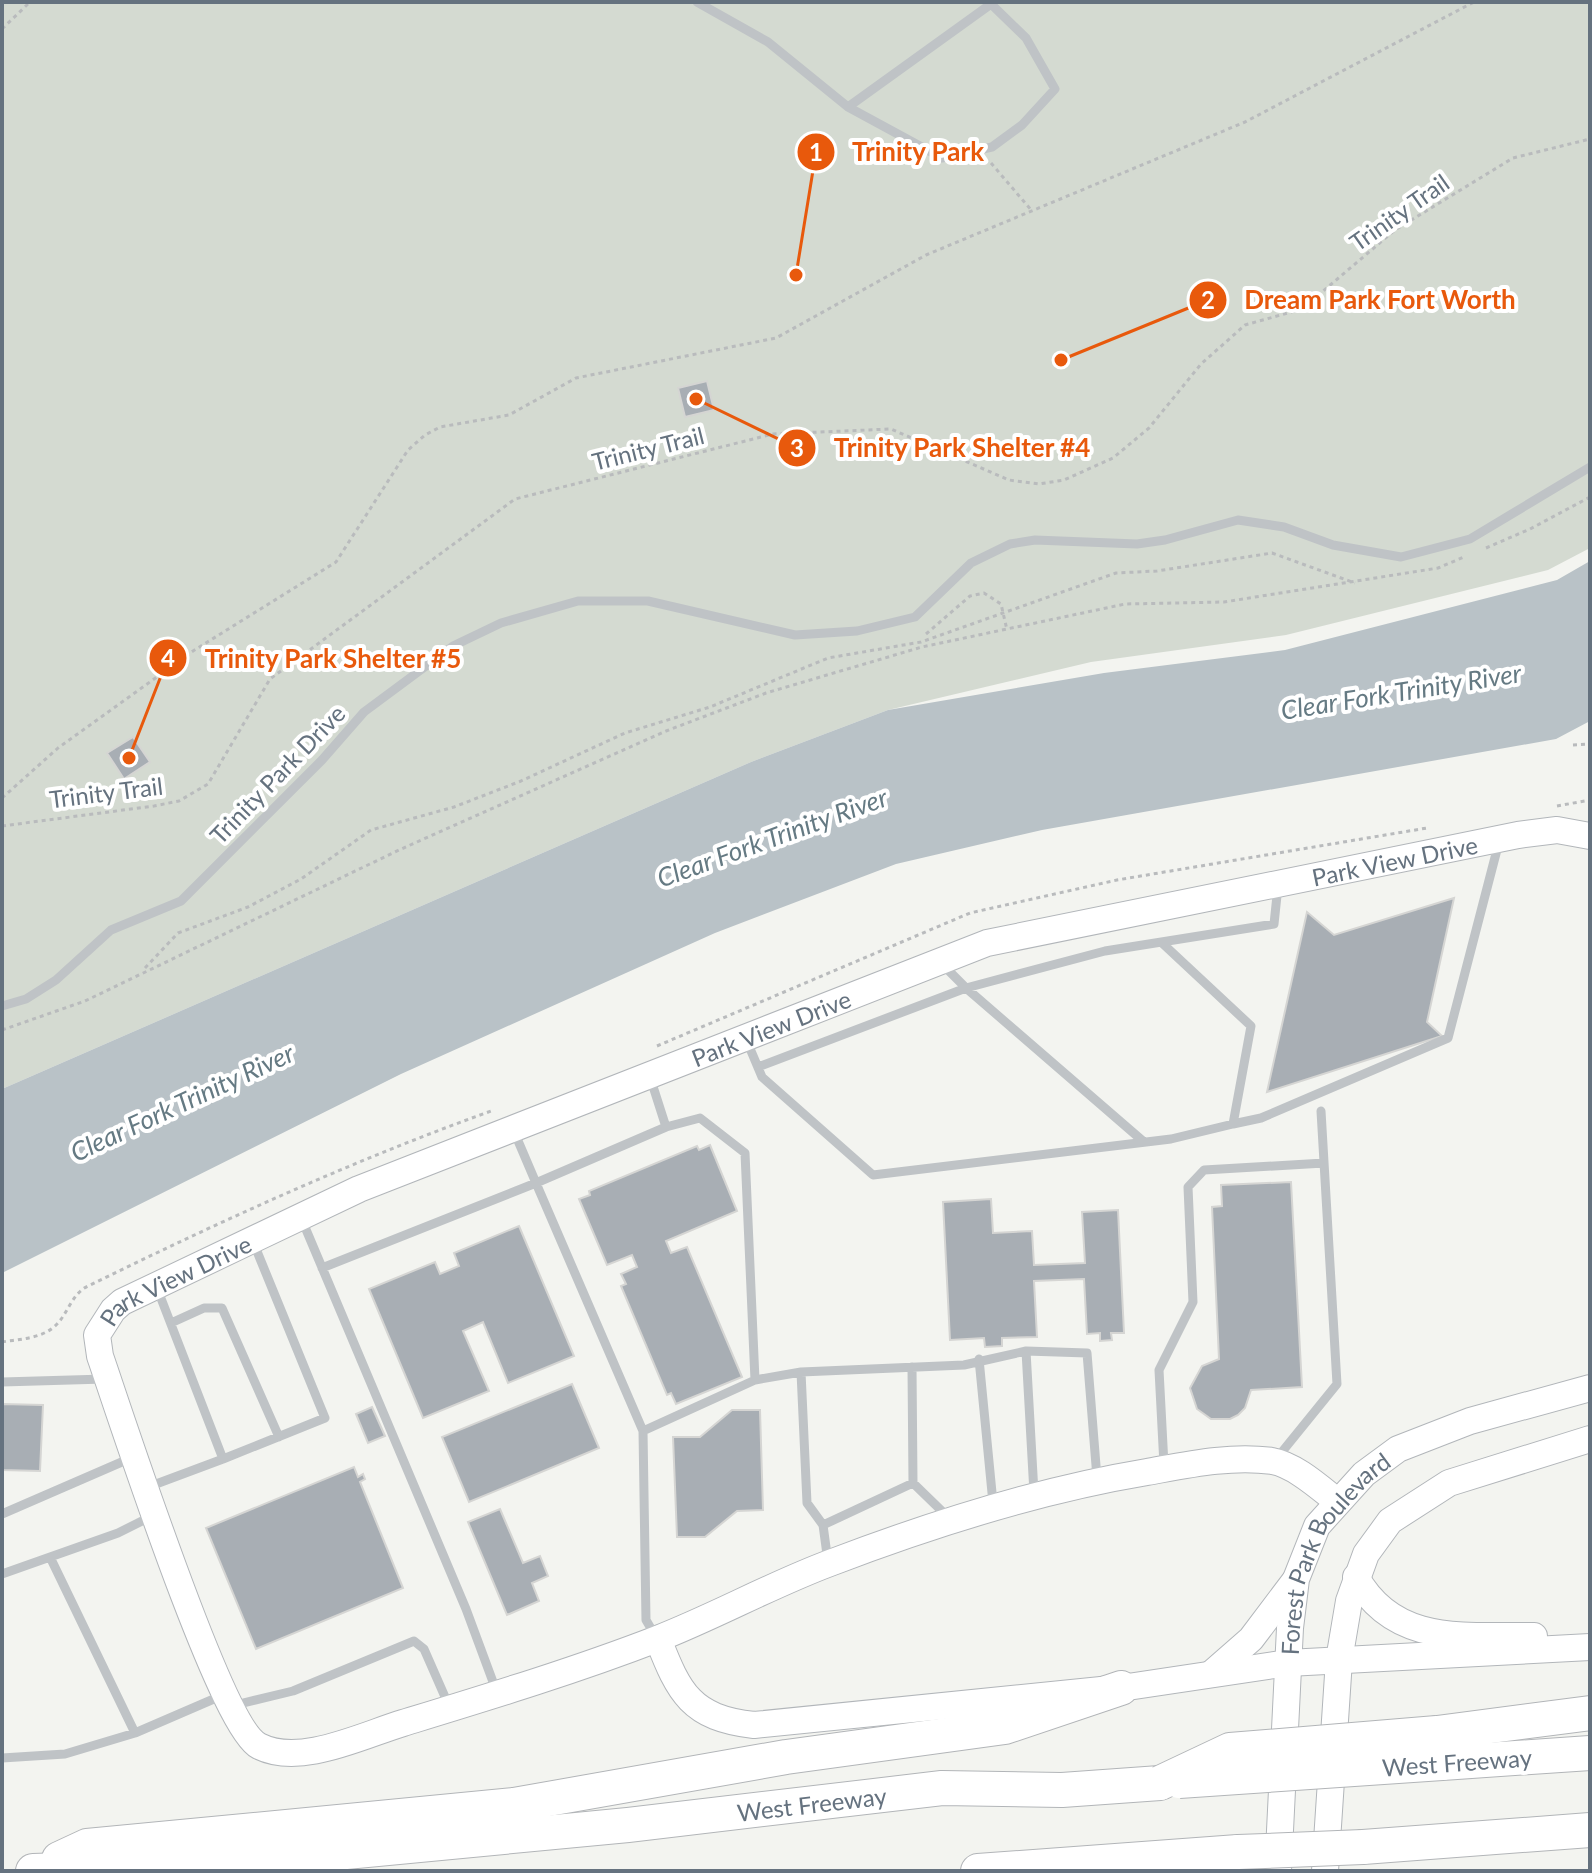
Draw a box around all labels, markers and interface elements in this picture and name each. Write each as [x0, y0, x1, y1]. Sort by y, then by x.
callout: Trinity Park [796, 127, 1001, 177]
text: Trinity Park [852, 135, 984, 167]
text: 1 [809, 137, 823, 166]
street label: Trinity Trail [1344, 167, 1454, 257]
callout: Dream Park Fort Worth [1188, 275, 1532, 325]
text: Dream Park Fort Worth [1244, 283, 1516, 315]
text: 2 [1201, 285, 1215, 314]
street label: Trinity Trail [589, 420, 707, 476]
callout: Trinity Park Shelter #4 [777, 423, 1107, 473]
text: Trinity Park Shelter #4 [834, 431, 1090, 463]
text: 3 [790, 433, 804, 462]
callout: Trinity Park Shelter #5 [148, 633, 478, 683]
text: Trinity Park Shelter #5 [205, 642, 461, 674]
text: 4 [161, 643, 175, 672]
water label: Clear Fork Trinity River [1278, 656, 1525, 726]
street label: Trinity Park Drive [203, 698, 351, 850]
street label: Trinity Trail [47, 771, 165, 813]
water label: Clear Fork Trinity River [652, 780, 893, 894]
street label: Park View Drive [1309, 829, 1480, 891]
street label: Park View Drive [687, 983, 855, 1072]
water label: Clear Fork Trinity River [65, 1036, 300, 1168]
street label: Park View Drive [93, 1228, 256, 1331]
street label: Forest Park Boulevard [1274, 1446, 1395, 1656]
street label: West Freeway [1381, 1742, 1533, 1782]
street label: West Freeway [735, 1780, 889, 1827]

